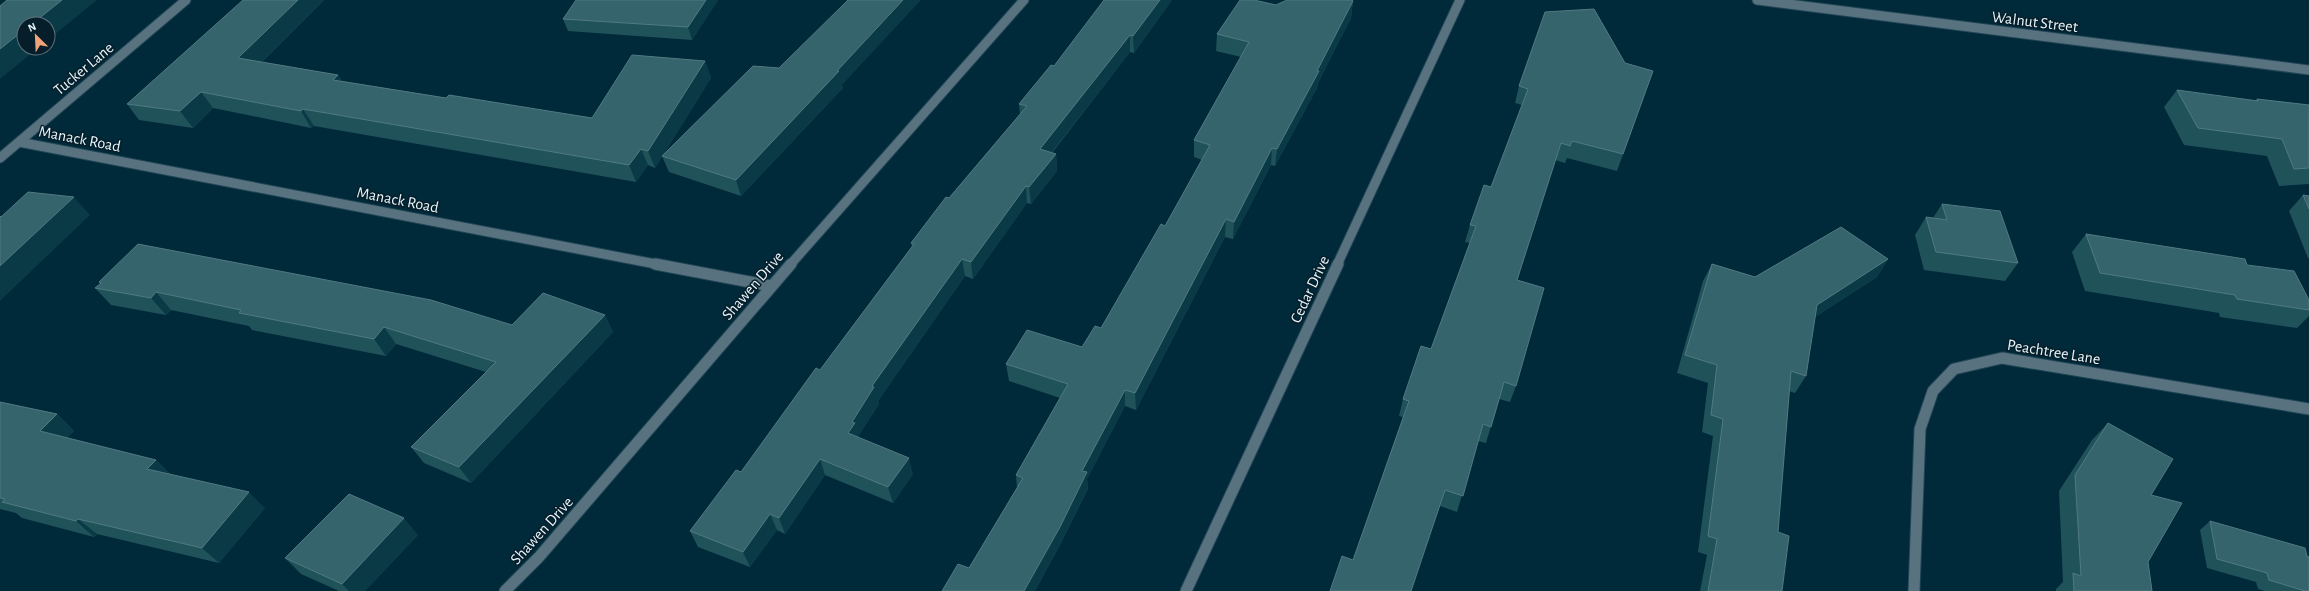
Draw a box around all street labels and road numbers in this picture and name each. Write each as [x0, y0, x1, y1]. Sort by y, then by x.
street label: Walnut Street [1991, 9, 2079, 35]
street label: Tucker Lane [51, 39, 117, 98]
street label: Manack Road [37, 123, 122, 155]
street label: Manack Road [355, 184, 440, 216]
street label: Shawen Drive [719, 248, 787, 323]
street label: Cedar Drive [1287, 253, 1332, 325]
street label: Peachtree Lane [2006, 337, 2102, 367]
street label: Shawen Drive [507, 494, 576, 568]

